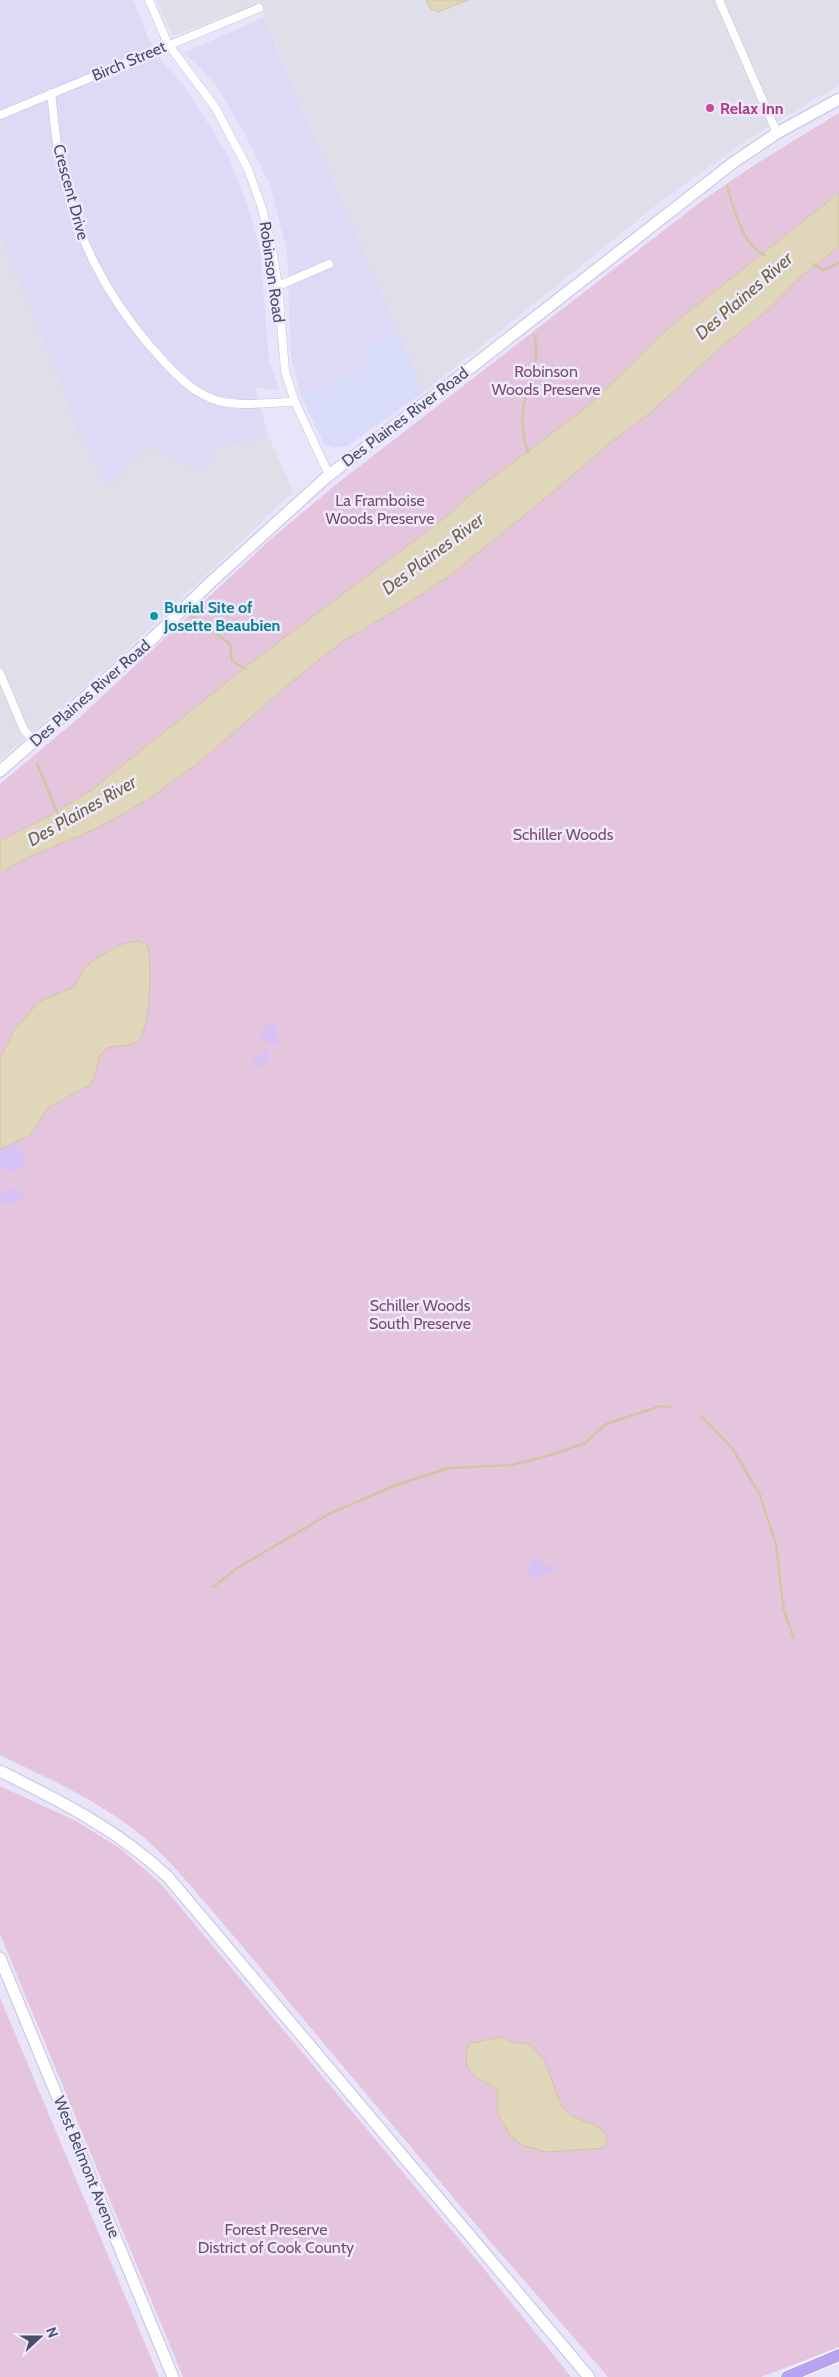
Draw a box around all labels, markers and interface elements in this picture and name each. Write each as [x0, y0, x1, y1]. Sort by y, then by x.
street label: Birch Street [89, 37, 169, 85]
place label: Relax Inn [720, 99, 784, 118]
marker: Relax Inn [704, 102, 716, 114]
street label: Crescent Drive [49, 142, 93, 242]
street label: Robinson Road [255, 220, 289, 324]
water label: Des Plaines River [691, 247, 798, 344]
park label: Robinson Woods Preserve [491, 362, 601, 399]
street label: Des Plaines River Road [338, 363, 472, 471]
park label: La Framboise Woods Preserve [325, 491, 435, 528]
water label: Des Plaines River [378, 508, 490, 600]
place label: Burial Site of Josette Beaubien [163, 598, 280, 635]
marker: Burial Site of Josette Beaubien [148, 610, 160, 622]
street label: Des Plaines River Road [26, 635, 154, 751]
water label: Des Plaines River [24, 770, 142, 851]
park label: Schiller Woods [513, 825, 614, 844]
park label: Schiller Woods South Preserve [369, 1296, 471, 1333]
street label: West Belmont Avenue [50, 2093, 124, 2241]
park label: Forest Preserve District of Cook County [198, 2220, 354, 2257]
north arrow [15, 2312, 65, 2362]
text: N [42, 2324, 62, 2340]

